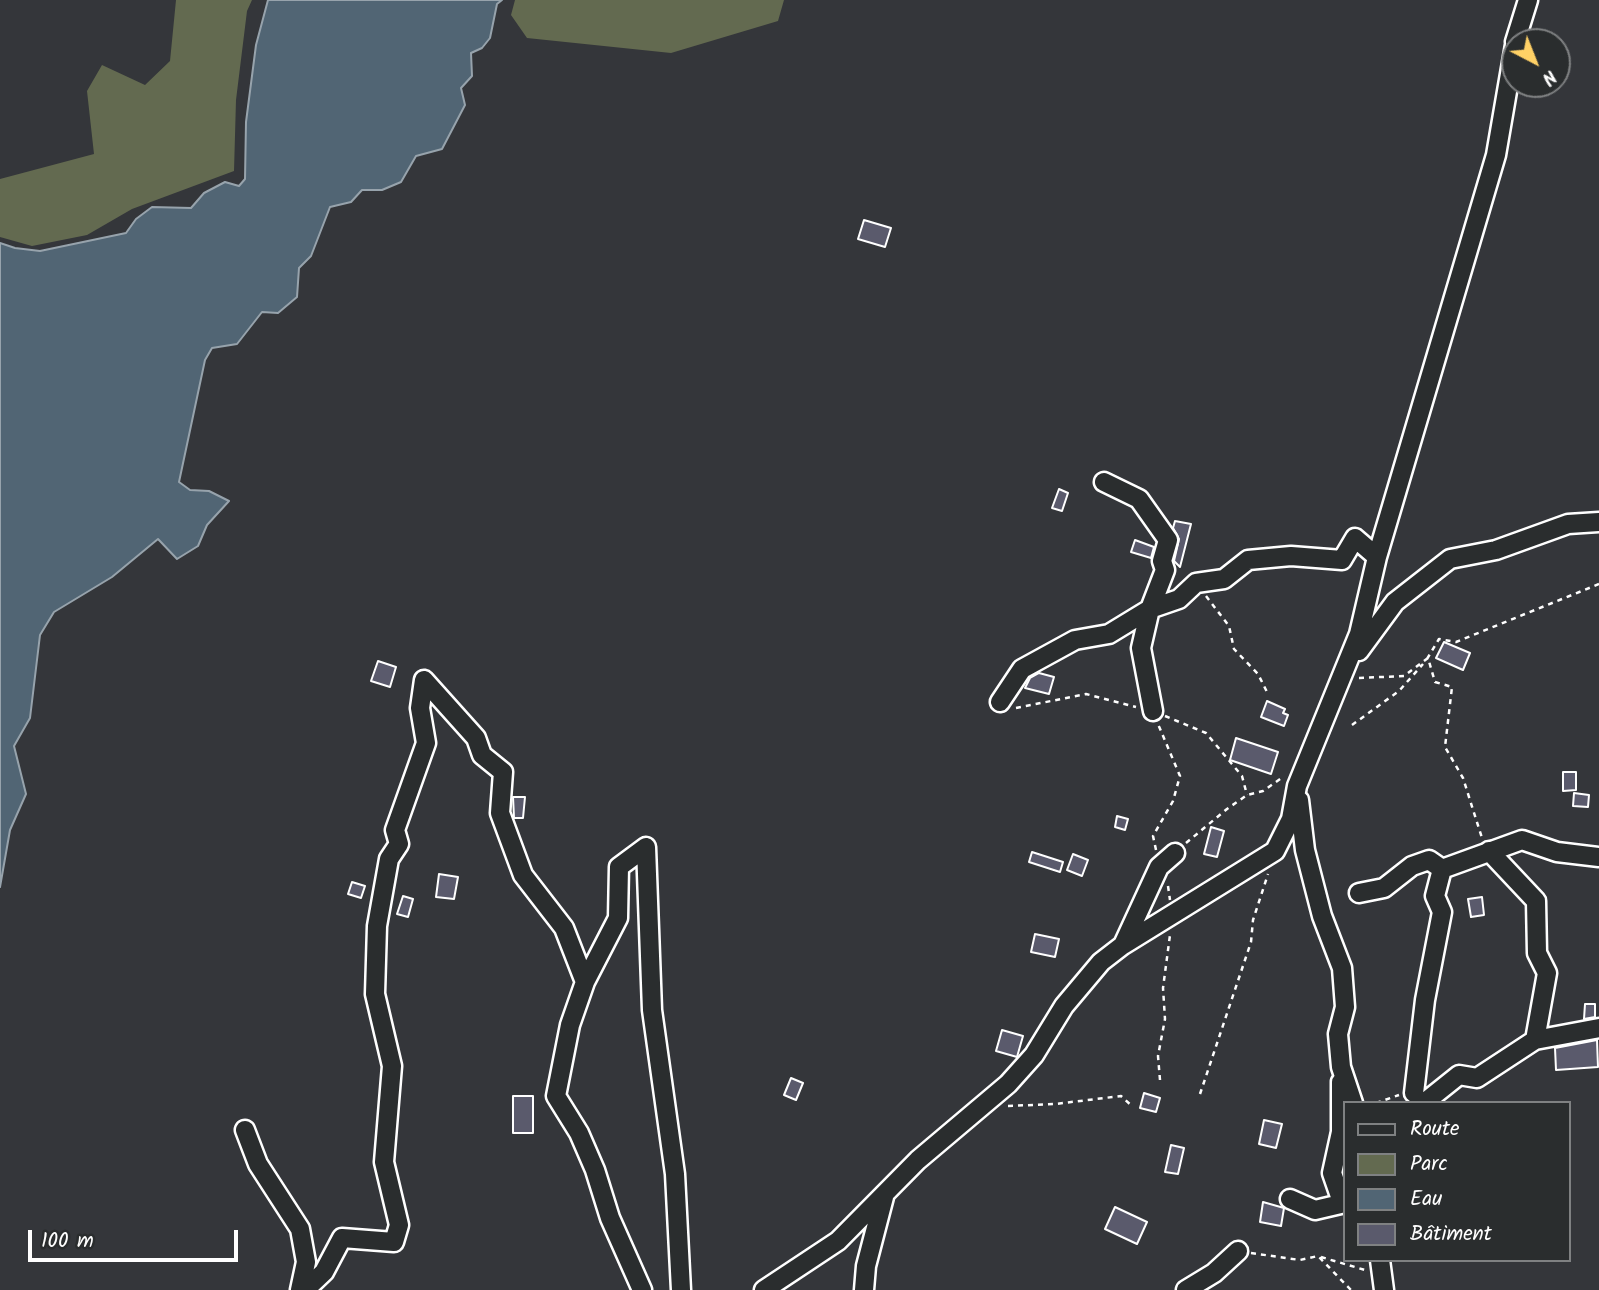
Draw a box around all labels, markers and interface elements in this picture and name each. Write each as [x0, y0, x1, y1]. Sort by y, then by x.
north arrow [1501, 28, 1571, 98]
text: N [1534, 62, 1563, 92]
legend [1344, 1101, 1571, 1262]
text: Route [1410, 1113, 1459, 1146]
text: Parc [1410, 1148, 1448, 1181]
text: Eau [1410, 1183, 1442, 1216]
scale bar [32, 1216, 242, 1260]
text: Bâtiment [1410, 1218, 1492, 1251]
text: 100 m [41, 1225, 94, 1258]

